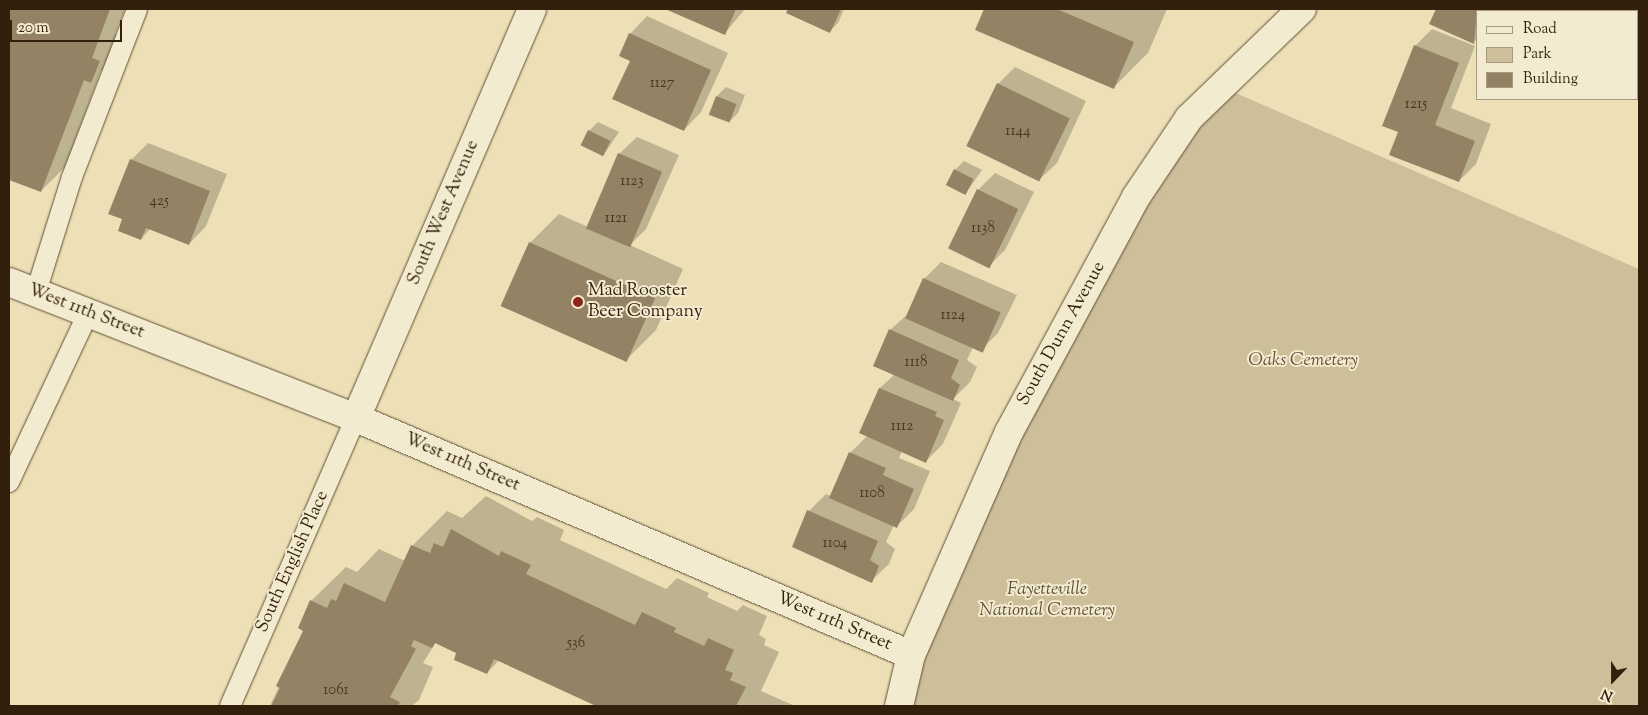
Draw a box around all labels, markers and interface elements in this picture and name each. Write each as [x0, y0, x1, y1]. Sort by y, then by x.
scale bar [12, 10, 125, 42]
legend [1476, 10, 1638, 100]
text: 20 m [18, 18, 49, 39]
text: Road [1523, 19, 1557, 40]
text: Park [1523, 44, 1552, 65]
text: Building [1523, 69, 1578, 90]
house number: 1127 [650, 75, 674, 93]
house number: 1215 [1405, 96, 1427, 114]
house number: 1144 [1005, 123, 1031, 141]
street label: South West Avenue [404, 137, 484, 289]
house number: 1123 [620, 173, 644, 191]
house number: 425 [149, 193, 169, 211]
house number: 1121 [605, 210, 627, 228]
house number: 1138 [971, 220, 995, 238]
street label: South Dunn Avenue [1013, 258, 1111, 410]
street label: West 11th Street [25, 280, 147, 344]
place label: Mad Rooster Beer Company [588, 281, 703, 324]
marker: Mad Rooster Beer Company [572, 296, 584, 308]
house number: 1124 [941, 307, 965, 325]
park label: Oaks Cemetery [1248, 350, 1358, 372]
house number: 1118 [905, 354, 927, 372]
house number: 1112 [891, 418, 913, 436]
street label: West 11th Street [401, 429, 523, 497]
house number: 1108 [859, 485, 885, 503]
street label: South English Place [252, 488, 334, 636]
house number: 1104 [823, 535, 847, 553]
park label: Fayetteville National Cemetery [979, 580, 1115, 622]
street label: West 11th Street [773, 588, 895, 656]
house number: 536 [567, 635, 585, 653]
north arrow [1588, 655, 1638, 705]
house number: 1061 [323, 682, 349, 700]
text: N [1598, 683, 1616, 705]

